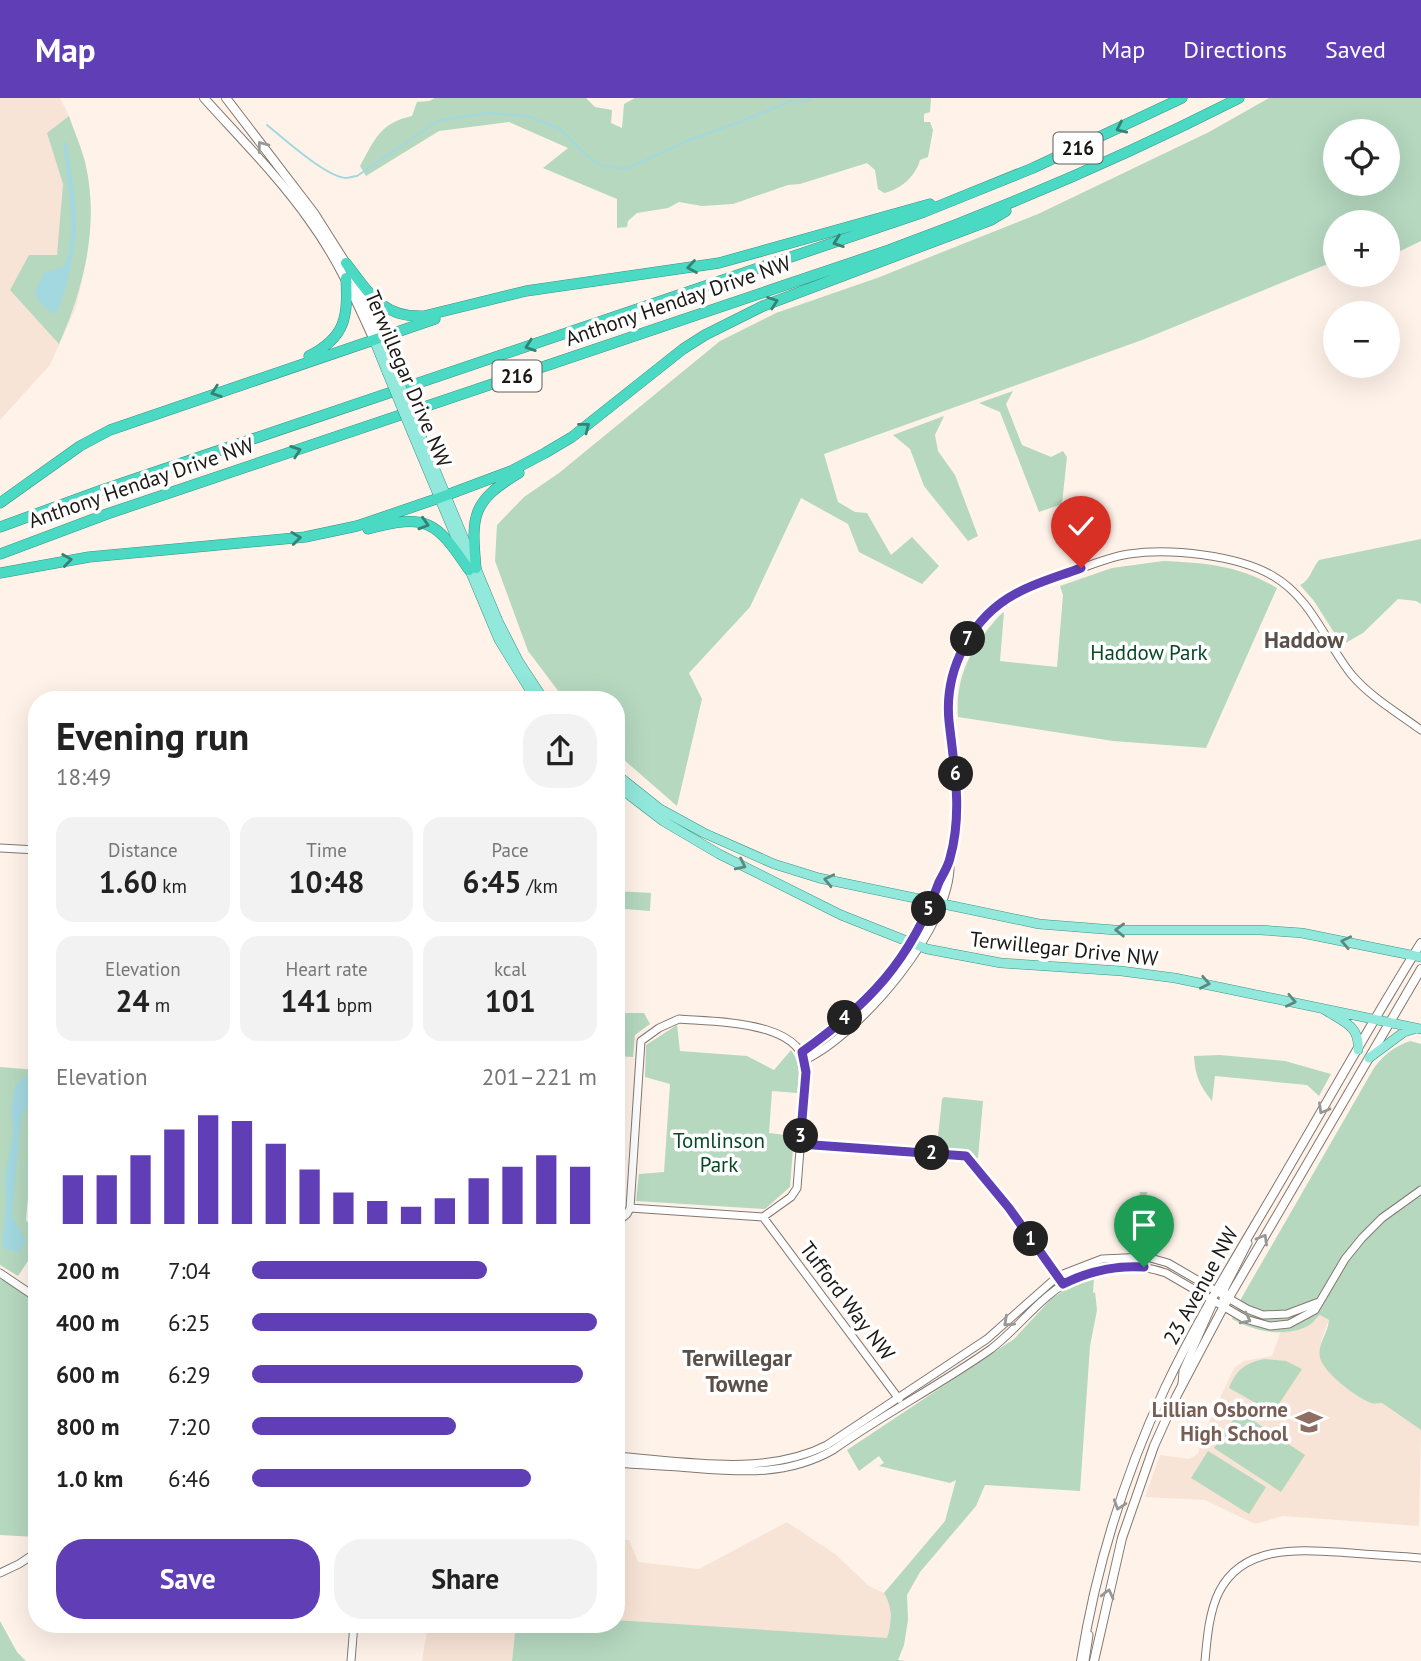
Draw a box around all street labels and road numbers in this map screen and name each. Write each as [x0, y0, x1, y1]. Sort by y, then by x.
road number: 216 [1054, 132, 1102, 164]
street label: Anthony Henday Drive NW [562, 249, 795, 352]
street label: Terwillegar Drive NW [359, 286, 458, 472]
road number: 216 [492, 360, 542, 392]
street label: Anthony Henday Drive NW [25, 431, 258, 534]
street label: Terwillegar Drive NW [969, 925, 1160, 972]
street label: 23 Avenue NW [1157, 1222, 1244, 1349]
street label: Tufford Way NW [794, 1236, 901, 1366]

